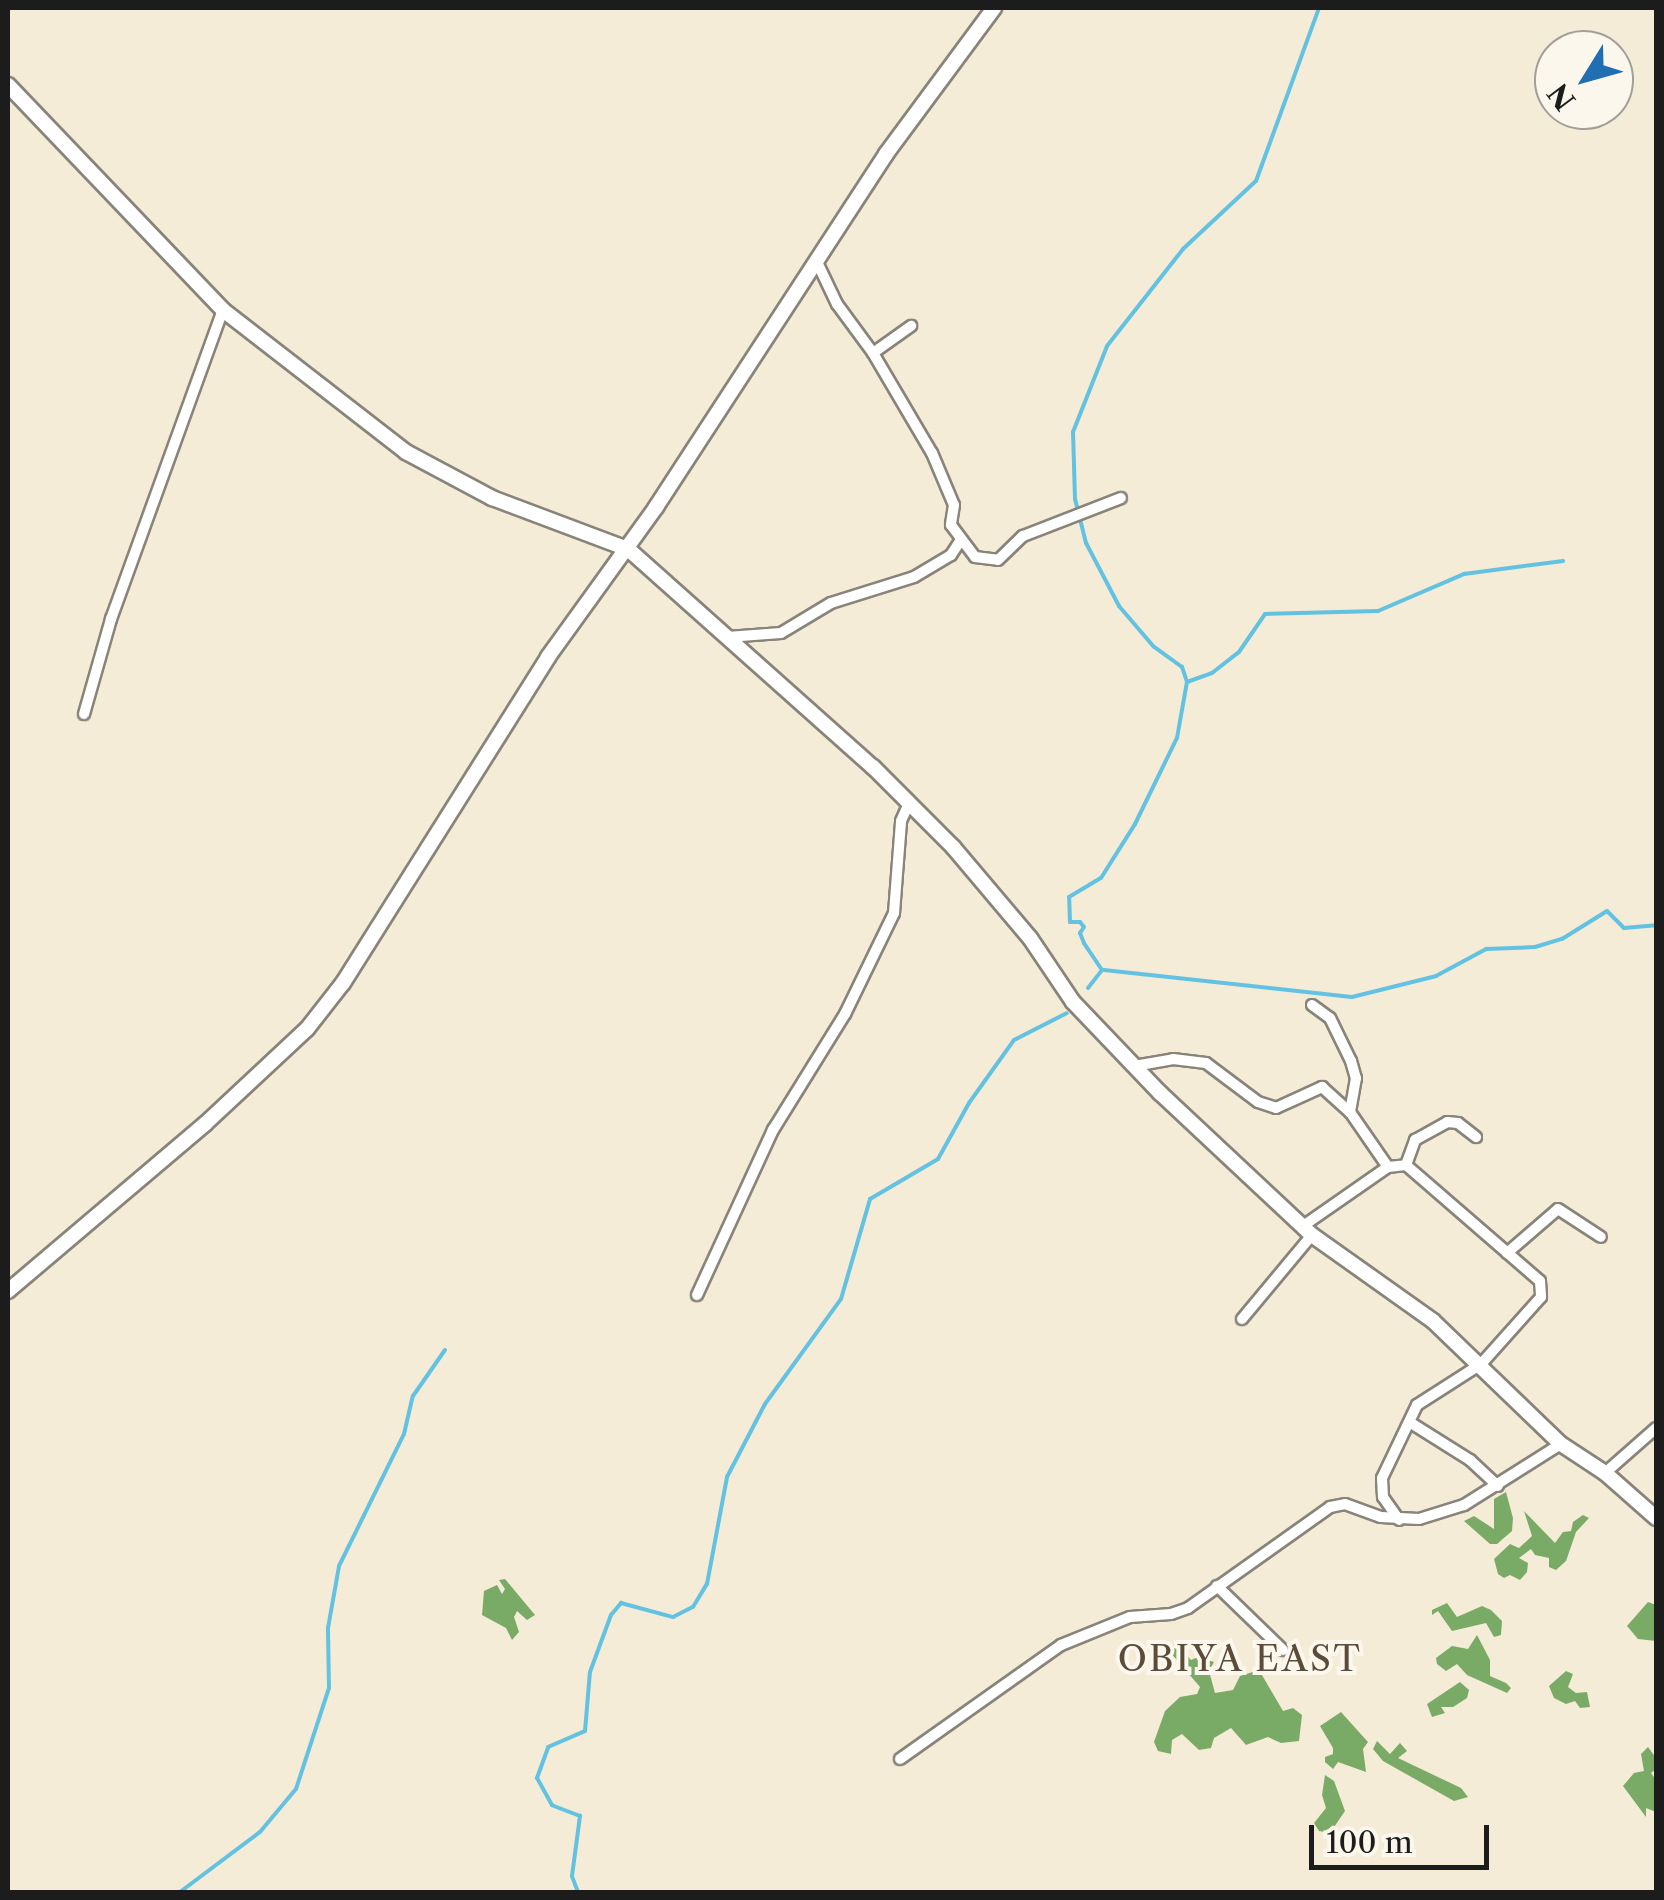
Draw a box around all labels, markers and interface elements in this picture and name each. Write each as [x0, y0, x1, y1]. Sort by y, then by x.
north arrow [1534, 30, 1634, 130]
text: N [1541, 77, 1583, 117]
district label: OBIYA EAST [1117, 1638, 1363, 1680]
scale bar [1314, 1805, 1494, 1867]
text: 100 m [1326, 1824, 1413, 1861]

